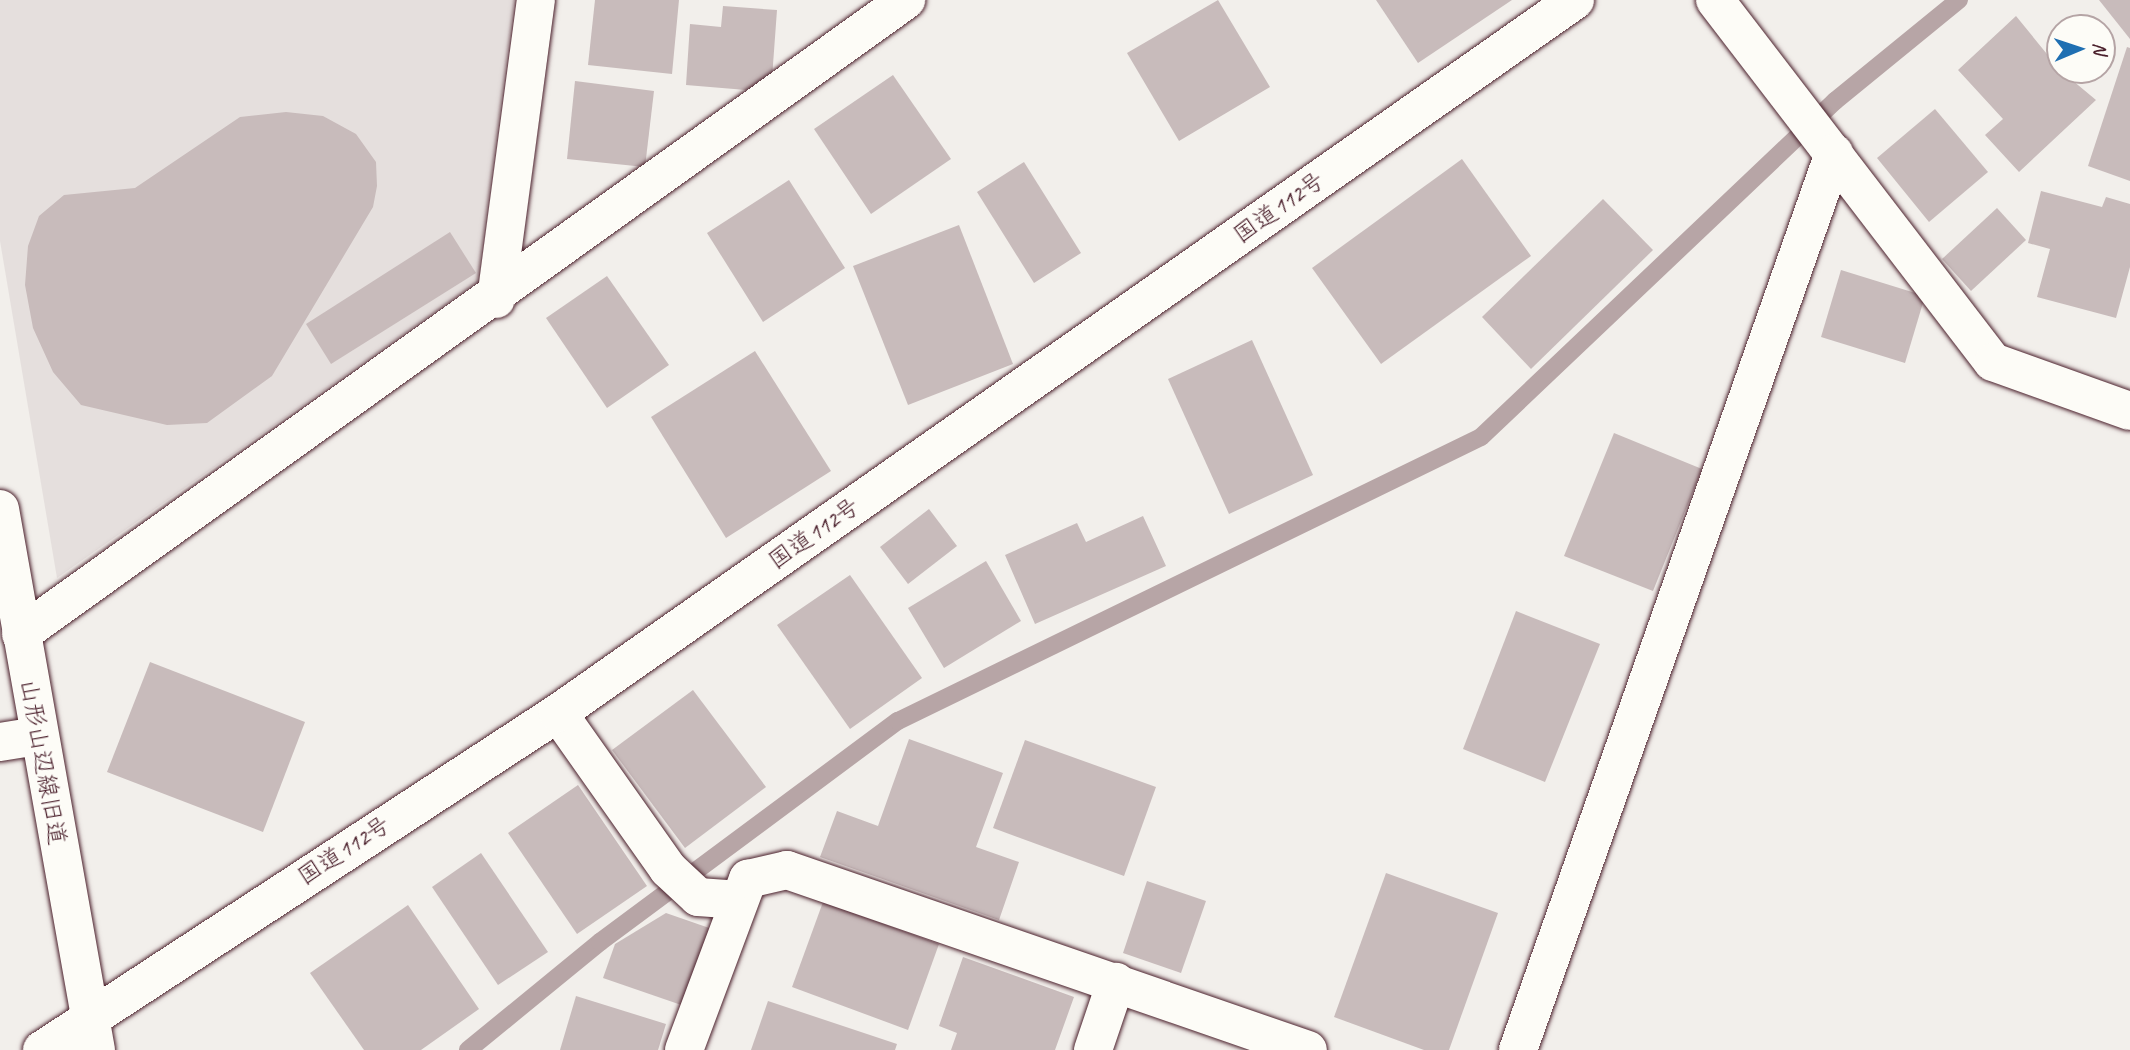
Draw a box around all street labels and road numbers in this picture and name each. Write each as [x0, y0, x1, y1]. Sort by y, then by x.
street label: 国道112号 [1228, 166, 1330, 250]
street label: 国道112号 [763, 492, 865, 576]
street label: 山形山辺線旧道 [14, 677, 72, 847]
street label: 国道112号 [292, 810, 396, 892]

